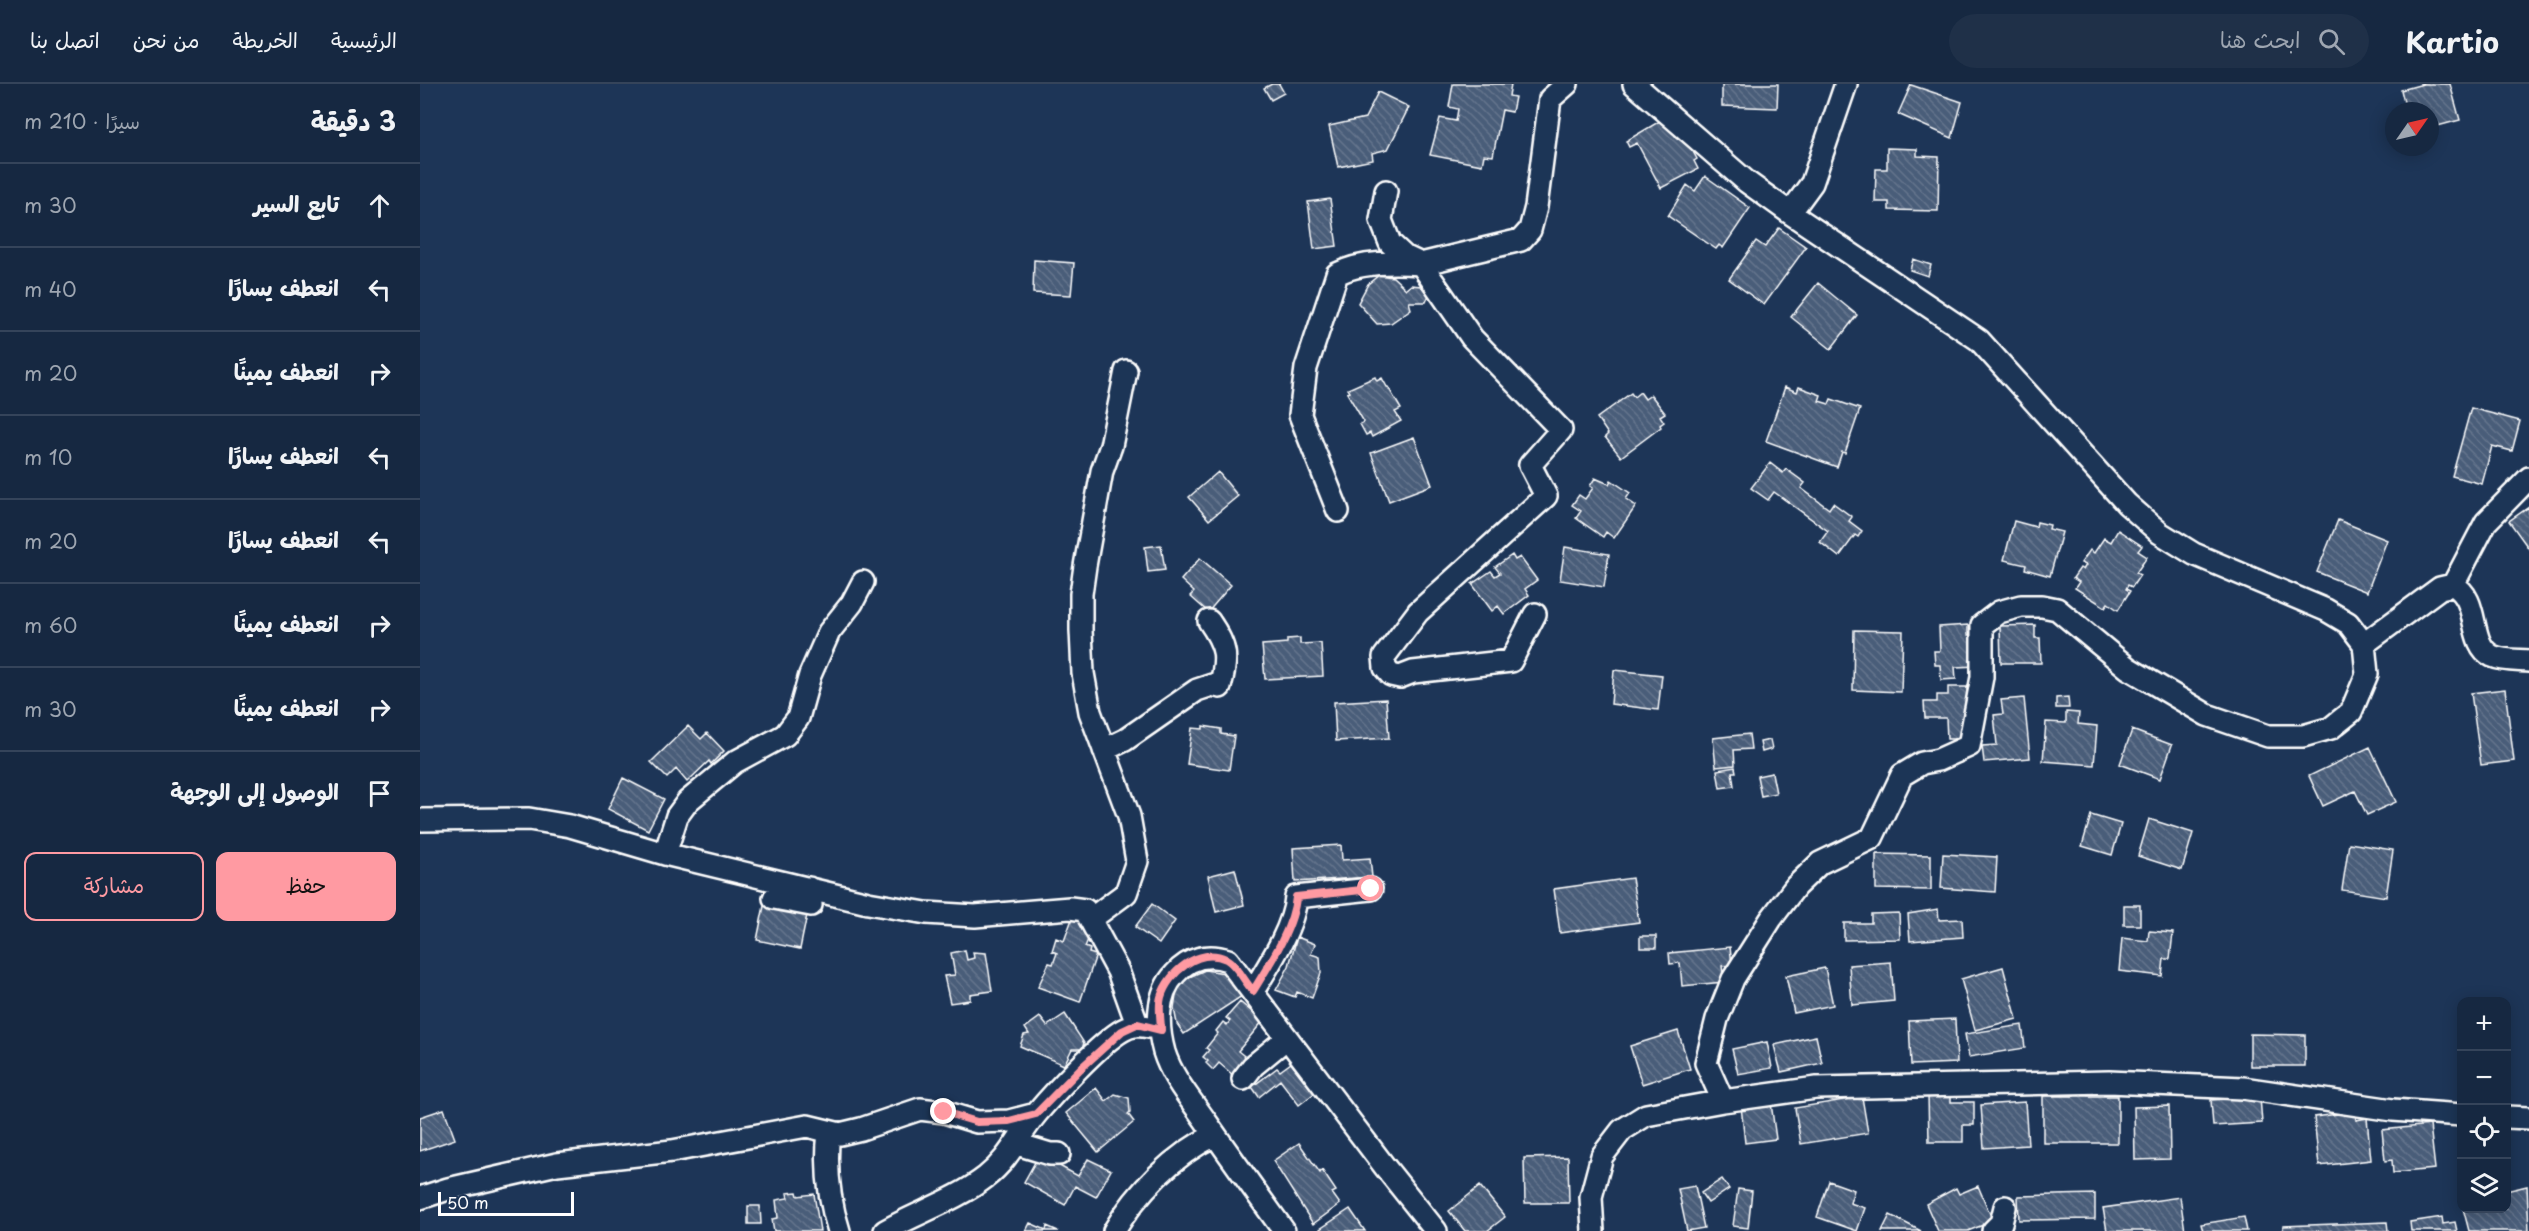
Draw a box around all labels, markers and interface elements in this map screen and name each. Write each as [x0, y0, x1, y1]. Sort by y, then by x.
search box [1949, 14, 2369, 68]
text: Kartio [2405, 20, 2499, 63]
text: ابحث هنا [2220, 22, 2300, 55]
text: اتصل بنا [30, 23, 100, 55]
text: من نحن [133, 23, 199, 55]
text: الخريطة [232, 23, 298, 55]
text: الرئيسية [331, 23, 397, 55]
icon: search [2315, 25, 2348, 58]
text: 3 دقيقة [311, 101, 396, 140]
north arrow [2385, 102, 2439, 156]
text: سيرًا · 210 m [24, 106, 140, 136]
text: تابع السير [254, 186, 339, 219]
icon: ahead [363, 189, 396, 222]
text: 30 m [24, 190, 77, 220]
text: انعطف يسارًا [228, 270, 339, 303]
icon: left [363, 273, 396, 306]
text: 40 m [24, 274, 77, 304]
text: انعطف يمينًا [234, 354, 339, 387]
icon: right [363, 357, 396, 390]
text: 20 m [24, 358, 77, 388]
text: انعطف يسارًا [228, 438, 339, 471]
icon: left [363, 441, 396, 474]
text: 10 m [24, 442, 72, 472]
text: انعطف يسارًا [228, 522, 339, 555]
icon: left [363, 525, 396, 558]
text: 20 m [24, 526, 77, 556]
text: انعطف يمينًا [234, 606, 339, 639]
icon: right [363, 609, 396, 642]
text: 60 m [24, 610, 77, 640]
text: انعطف يمينًا [234, 690, 339, 723]
icon: right [363, 693, 396, 726]
text: 30 m [24, 694, 77, 724]
text: الوصول إلى الوجهة [170, 774, 339, 807]
icon: arrive [363, 777, 396, 810]
button: مشاركة [24, 852, 204, 921]
button: حفظ [216, 852, 396, 921]
route start [1357, 875, 1383, 901]
map controls [2457, 997, 2511, 1213]
button: + [2457, 997, 2511, 1051]
button: − [2457, 1051, 2511, 1105]
route end [930, 1098, 956, 1124]
button: locate [2457, 1105, 2511, 1159]
button: layers [2457, 1159, 2511, 1213]
scale bar [438, 1189, 574, 1216]
text: 50 m [447, 1190, 488, 1214]

